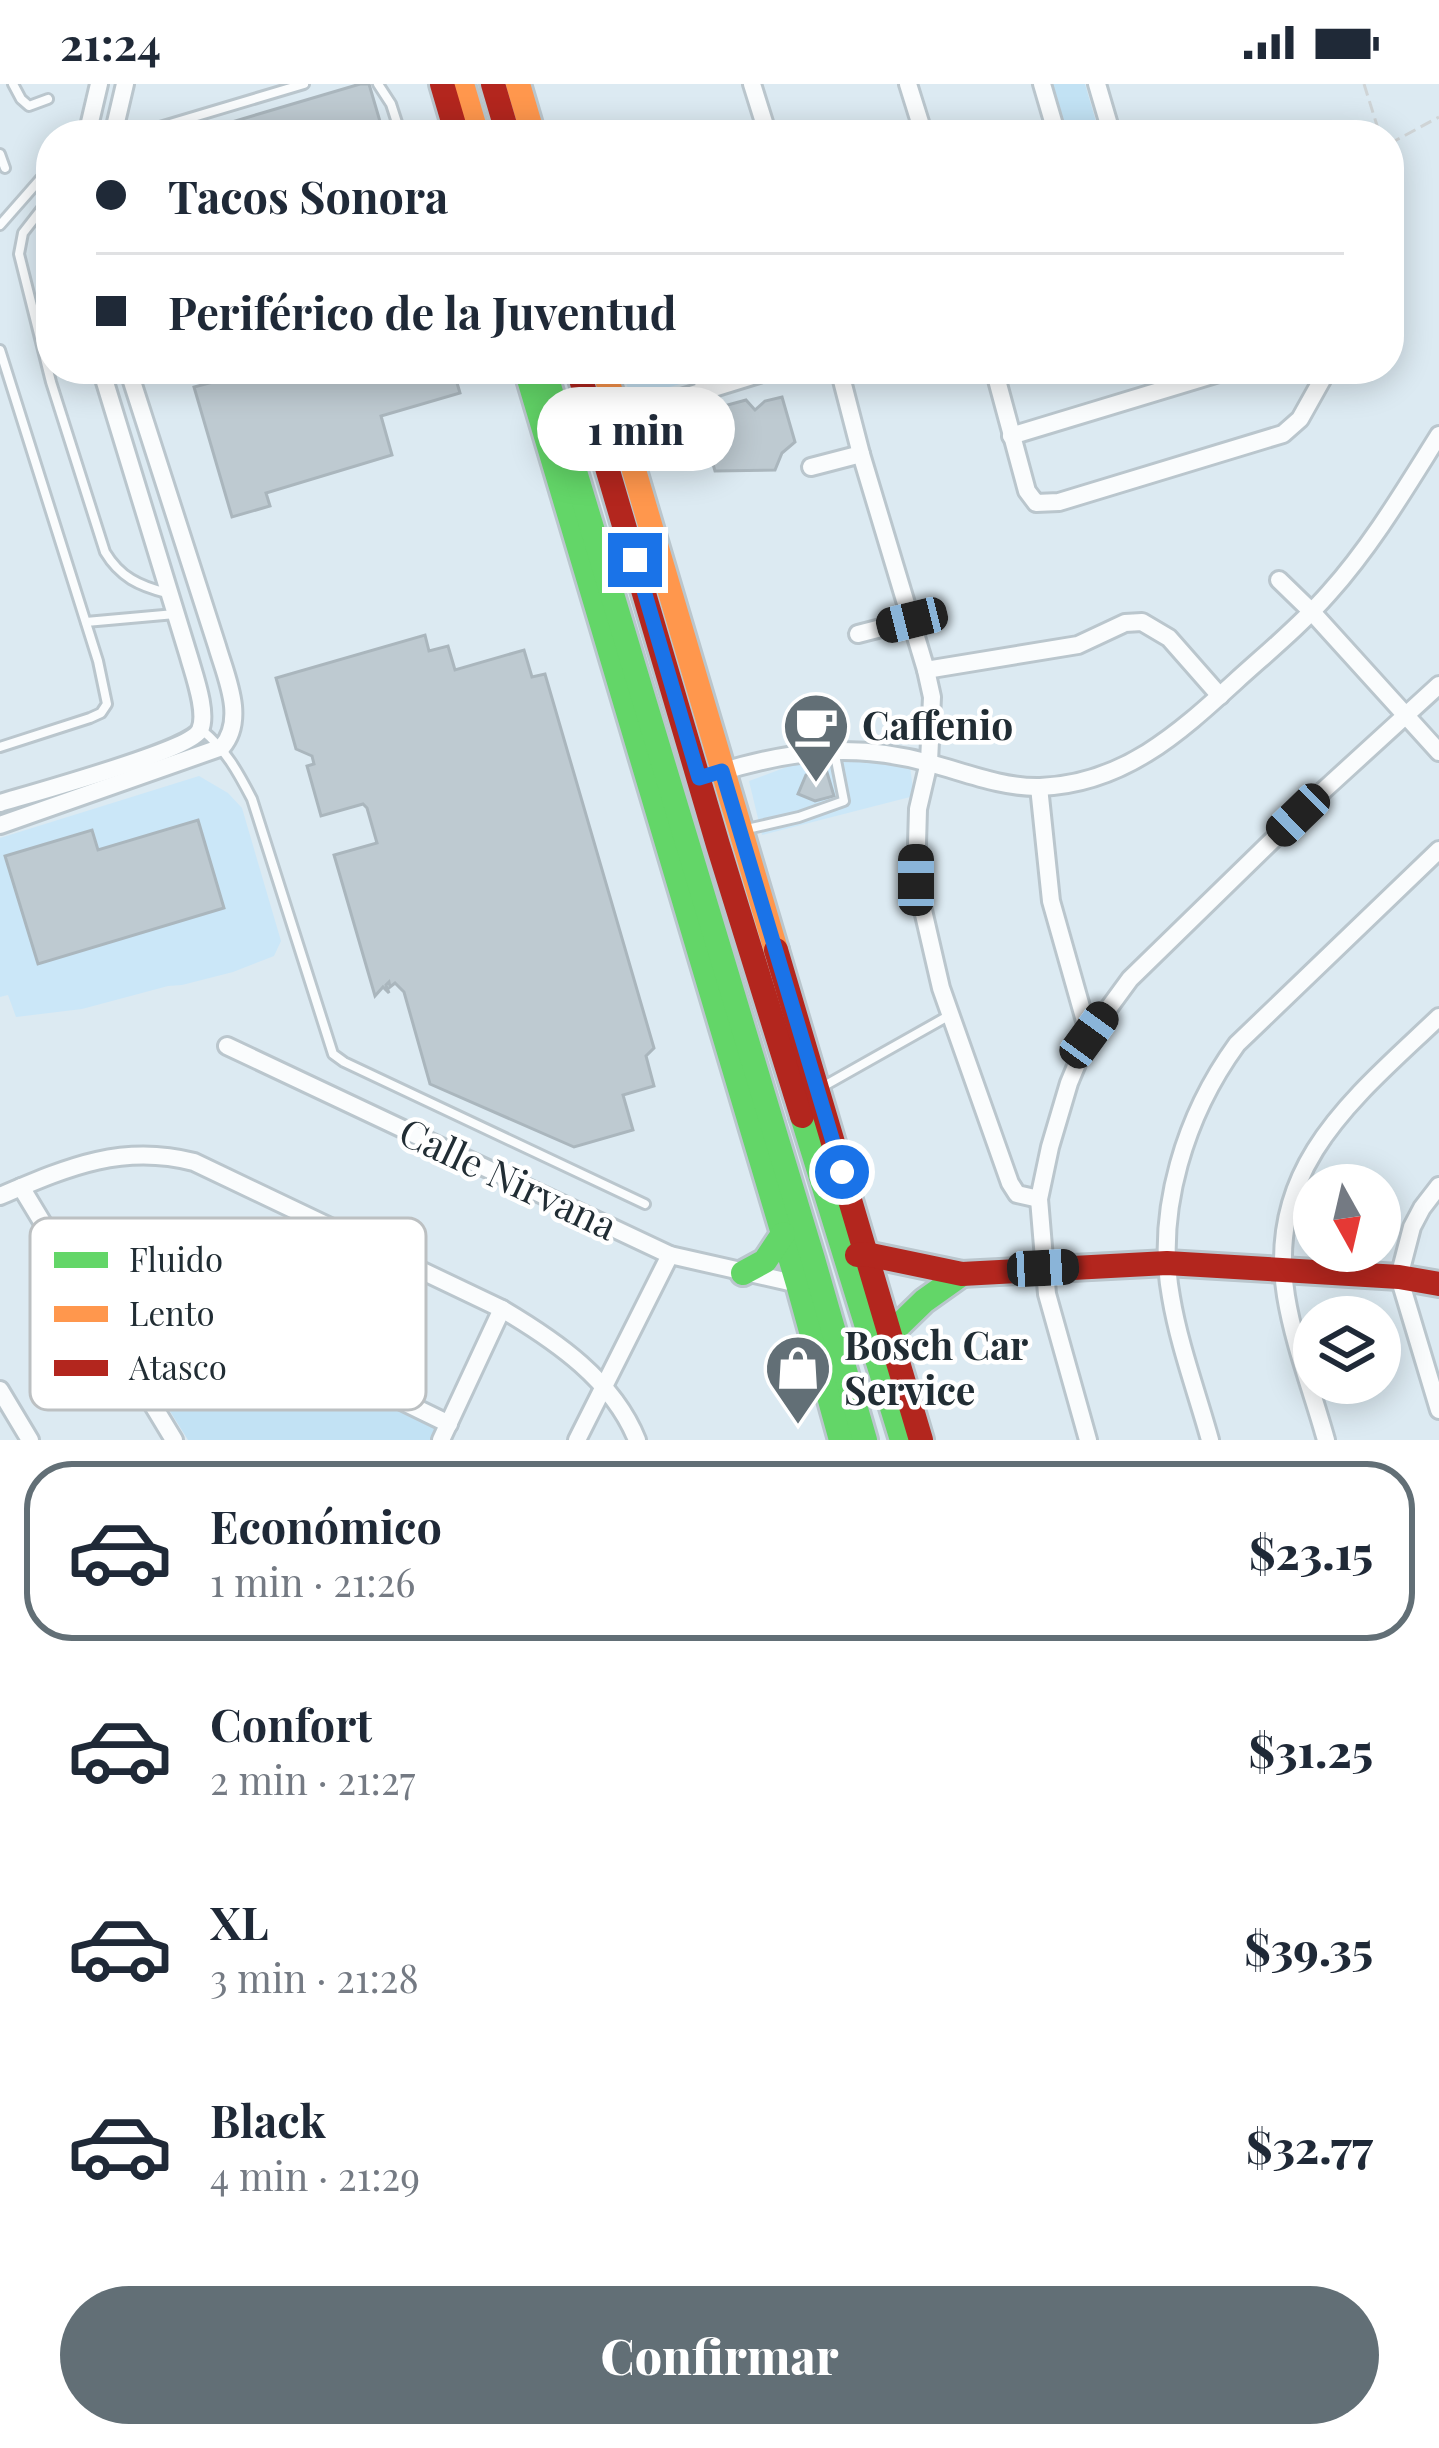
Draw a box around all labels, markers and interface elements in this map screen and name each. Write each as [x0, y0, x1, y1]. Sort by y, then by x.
text: 21:24 [60, 12, 161, 72]
text: Tacos Sonora [168, 165, 448, 225]
text: Periférico de la Juventud [168, 281, 677, 341]
callout: 1 min [536, 386, 734, 470]
text: 1 min [588, 403, 684, 455]
route end [608, 533, 662, 587]
car [873, 594, 951, 646]
cafe icon: Caffenio [781, 691, 851, 785]
place label: Caffenio [862, 698, 1013, 750]
car [1260, 777, 1336, 853]
car [898, 844, 934, 916]
car [1053, 995, 1125, 1075]
street label: Calle Nirvana [392, 1104, 627, 1251]
route start [815, 1145, 869, 1199]
north arrow [1293, 1164, 1401, 1272]
map controls [1293, 1164, 1401, 1404]
legend [30, 1218, 426, 1410]
text: Fluido [129, 1236, 223, 1280]
car [1006, 1248, 1080, 1288]
text: Lento [129, 1290, 215, 1334]
button: layers [1293, 1296, 1401, 1404]
place label: Bosch Car Service [844, 1318, 1028, 1415]
shop icon: Bosch Car Service [763, 1333, 833, 1427]
text: Atasco [128, 1344, 227, 1388]
text: Económico [210, 1495, 442, 1555]
icon: car [66, 1497, 174, 1605]
text: $23.15 [1249, 1521, 1373, 1581]
text: 1 min · 21:26 [210, 1555, 416, 1607]
text: Confort [210, 1693, 372, 1753]
icon: car [66, 1695, 174, 1803]
text: $31.25 [1249, 1719, 1373, 1779]
text: 2 min · 21:27 [210, 1753, 415, 1805]
text: XL [210, 1891, 269, 1951]
icon: car [66, 1893, 174, 2001]
text: $39.35 [1244, 1917, 1373, 1977]
text: 3 min · 21:28 [210, 1951, 419, 2003]
text: Black [210, 2089, 326, 2149]
icon: car [66, 2091, 174, 2199]
text: $32.77 [1246, 2115, 1373, 2175]
text: 4 min · 21:29 [210, 2149, 420, 2201]
button: Confirmar [60, 2286, 1379, 2424]

